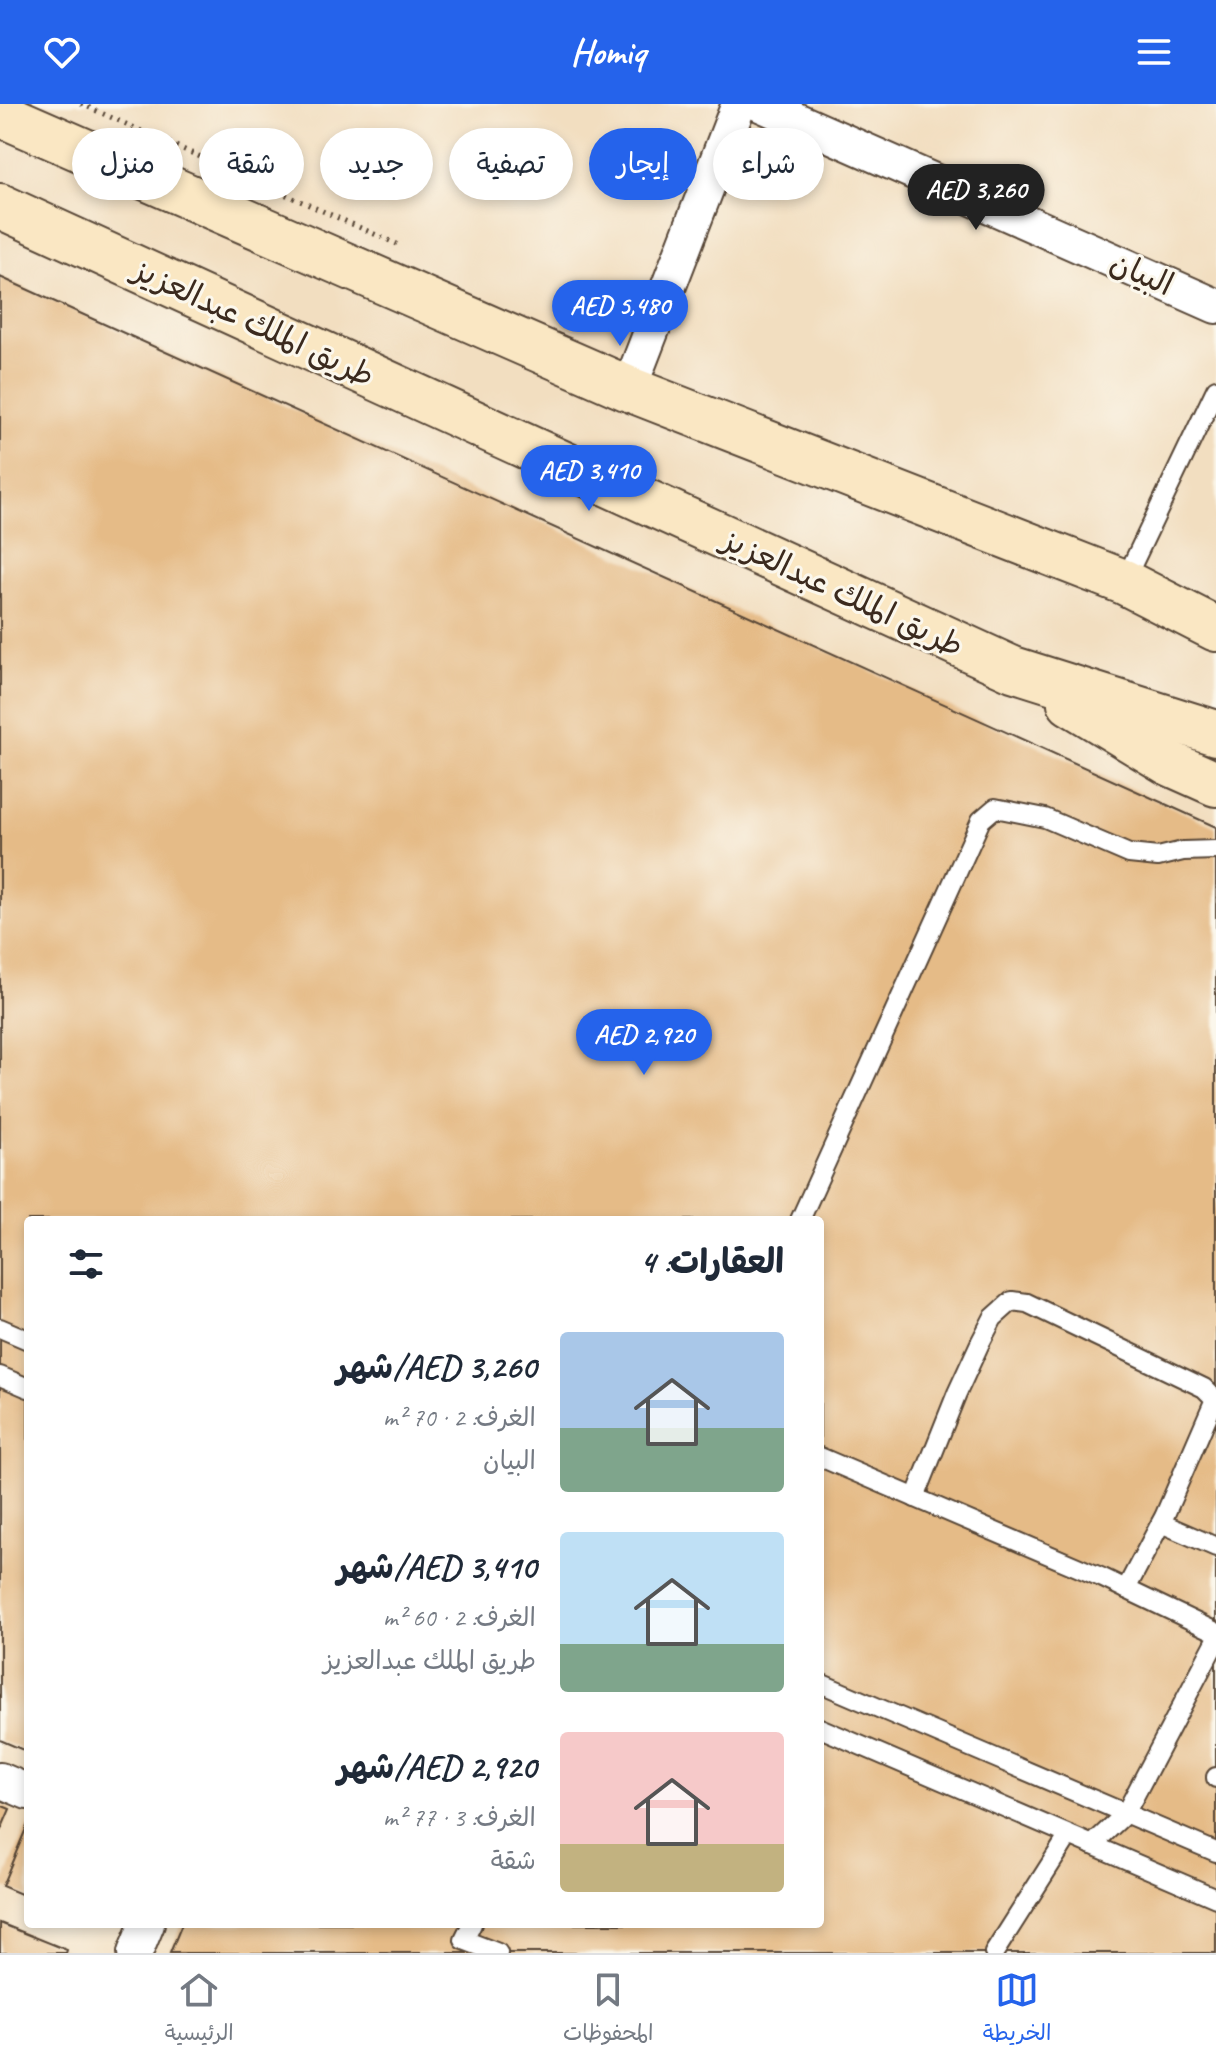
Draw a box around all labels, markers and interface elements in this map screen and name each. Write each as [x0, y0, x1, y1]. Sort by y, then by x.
text: Homiq [571, 29, 645, 75]
icon: heart [40, 30, 84, 74]
icon: menu [1132, 30, 1176, 74]
chip: منزل [72, 128, 183, 200]
chip: شقة [199, 128, 304, 200]
chip: جديد [320, 128, 433, 200]
chip: تصفية [449, 128, 573, 200]
chip: إيجار [589, 128, 697, 200]
chip: شراء [713, 128, 824, 200]
pin: AED 3,260 [884, 164, 1068, 232]
text: AED 3,260 [926, 173, 1026, 206]
street label: البيان [1104, 241, 1180, 305]
street label: طريق الملك عبدالعزيز [124, 247, 381, 396]
pin: AED 5,480 [528, 280, 712, 348]
text: AED 5,480 [570, 289, 670, 322]
pin: AED 3,410 [497, 445, 681, 513]
text: AED 3,410 [539, 454, 639, 487]
street label: طريق الملك عبدالعزيز [713, 517, 970, 666]
pin: AED 2,920 [552, 1009, 736, 1077]
text: AED 2,920 [594, 1018, 694, 1051]
text: العقارات: 4 [640, 1240, 784, 1283]
icon: filters [64, 1242, 108, 1286]
text: AED 3,260/شهر [336, 1345, 536, 1388]
icon: home [624, 1364, 720, 1460]
text: الغرف: 2 · 70 m² [383, 1401, 536, 1434]
text: البيان [483, 1444, 536, 1477]
text: AED 3,410/شهر [337, 1545, 536, 1588]
icon: home [624, 1564, 720, 1660]
text: الغرف: 2 · 60 m² [383, 1601, 536, 1634]
text: طريق الملك عبدالعزيز [323, 1644, 536, 1677]
text: AED 2,920/شهر [338, 1745, 536, 1788]
icon: home [624, 1764, 720, 1860]
text: الغرف: 3 · 77 m² [383, 1801, 536, 1834]
text: شقة [491, 1844, 536, 1877]
tab: الرئيسية [165, 1968, 234, 2052]
tab: المحفوظات [563, 1968, 654, 2052]
tab: الخريطة [983, 1968, 1051, 2052]

